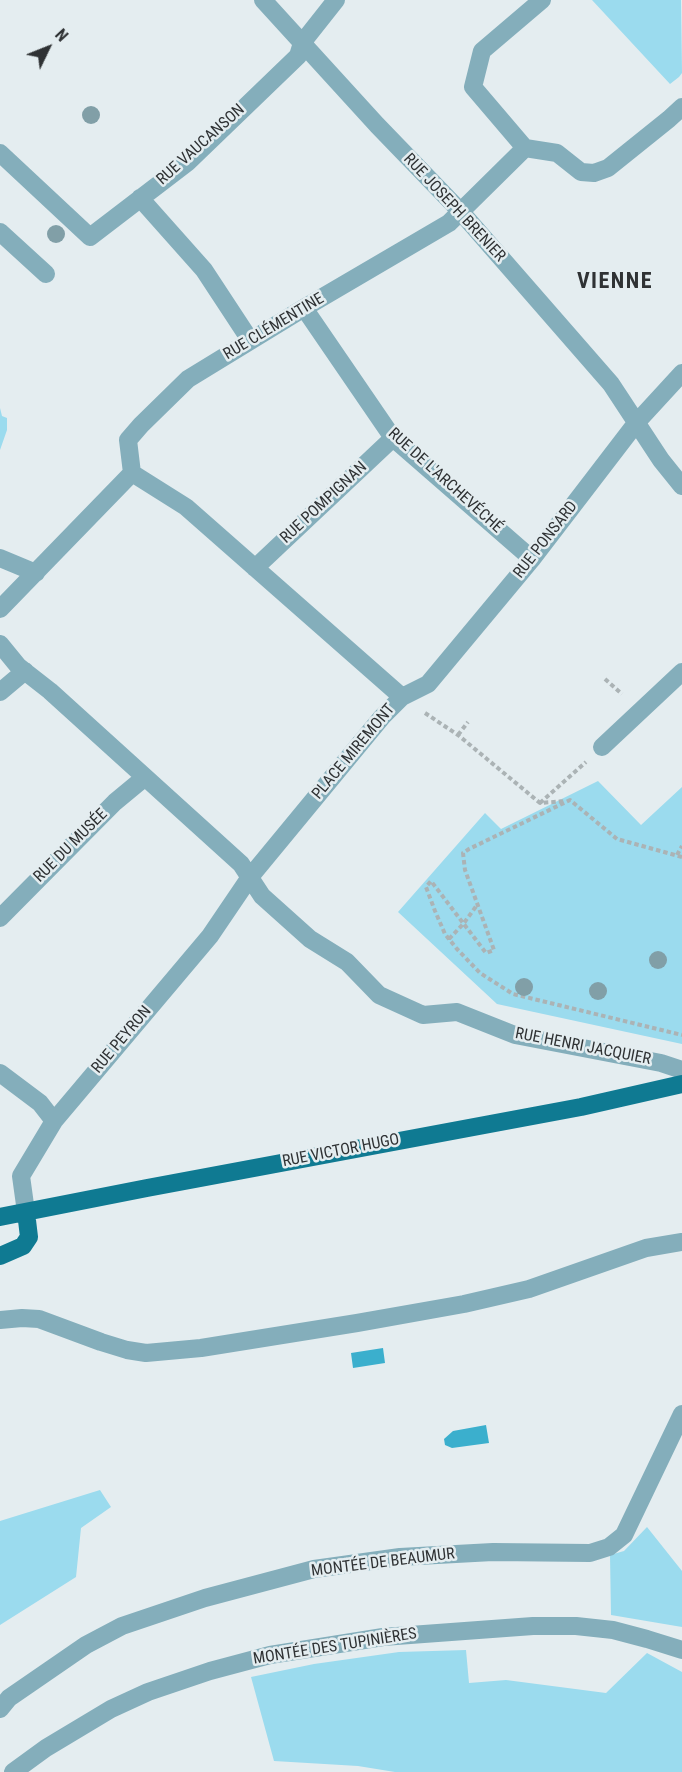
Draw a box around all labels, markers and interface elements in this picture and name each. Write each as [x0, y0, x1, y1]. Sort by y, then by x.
north arrow [18, 18, 78, 78]
text: N [51, 25, 72, 45]
street label: RUE VAUCANSON [153, 101, 249, 189]
street label: RUE JOSEPH BRENIER [399, 150, 509, 266]
district label: VIENNE [577, 269, 653, 295]
street label: RUE CLÉMENTINE [220, 290, 328, 364]
street label: RUE DE L'ARCHEVÉCHÉ [384, 424, 506, 538]
street label: RUE POMPIGNAN [277, 458, 371, 548]
street label: RUE PONSARD [510, 498, 582, 582]
street label: PLACE MIREMONT [308, 700, 400, 804]
street label: RUE DU MUSÉE [30, 805, 112, 887]
street label: RUE PEYRON [88, 1002, 156, 1078]
street label: RUE HENRI JACQUIER [513, 1024, 653, 1070]
street label: RUE VICTOR HUGO [281, 1130, 401, 1172]
street label: MONTÉE DE BEAUMUR [310, 1545, 456, 1581]
street label: MONTÉE DES TUPINIÈRES [252, 1625, 418, 1669]

